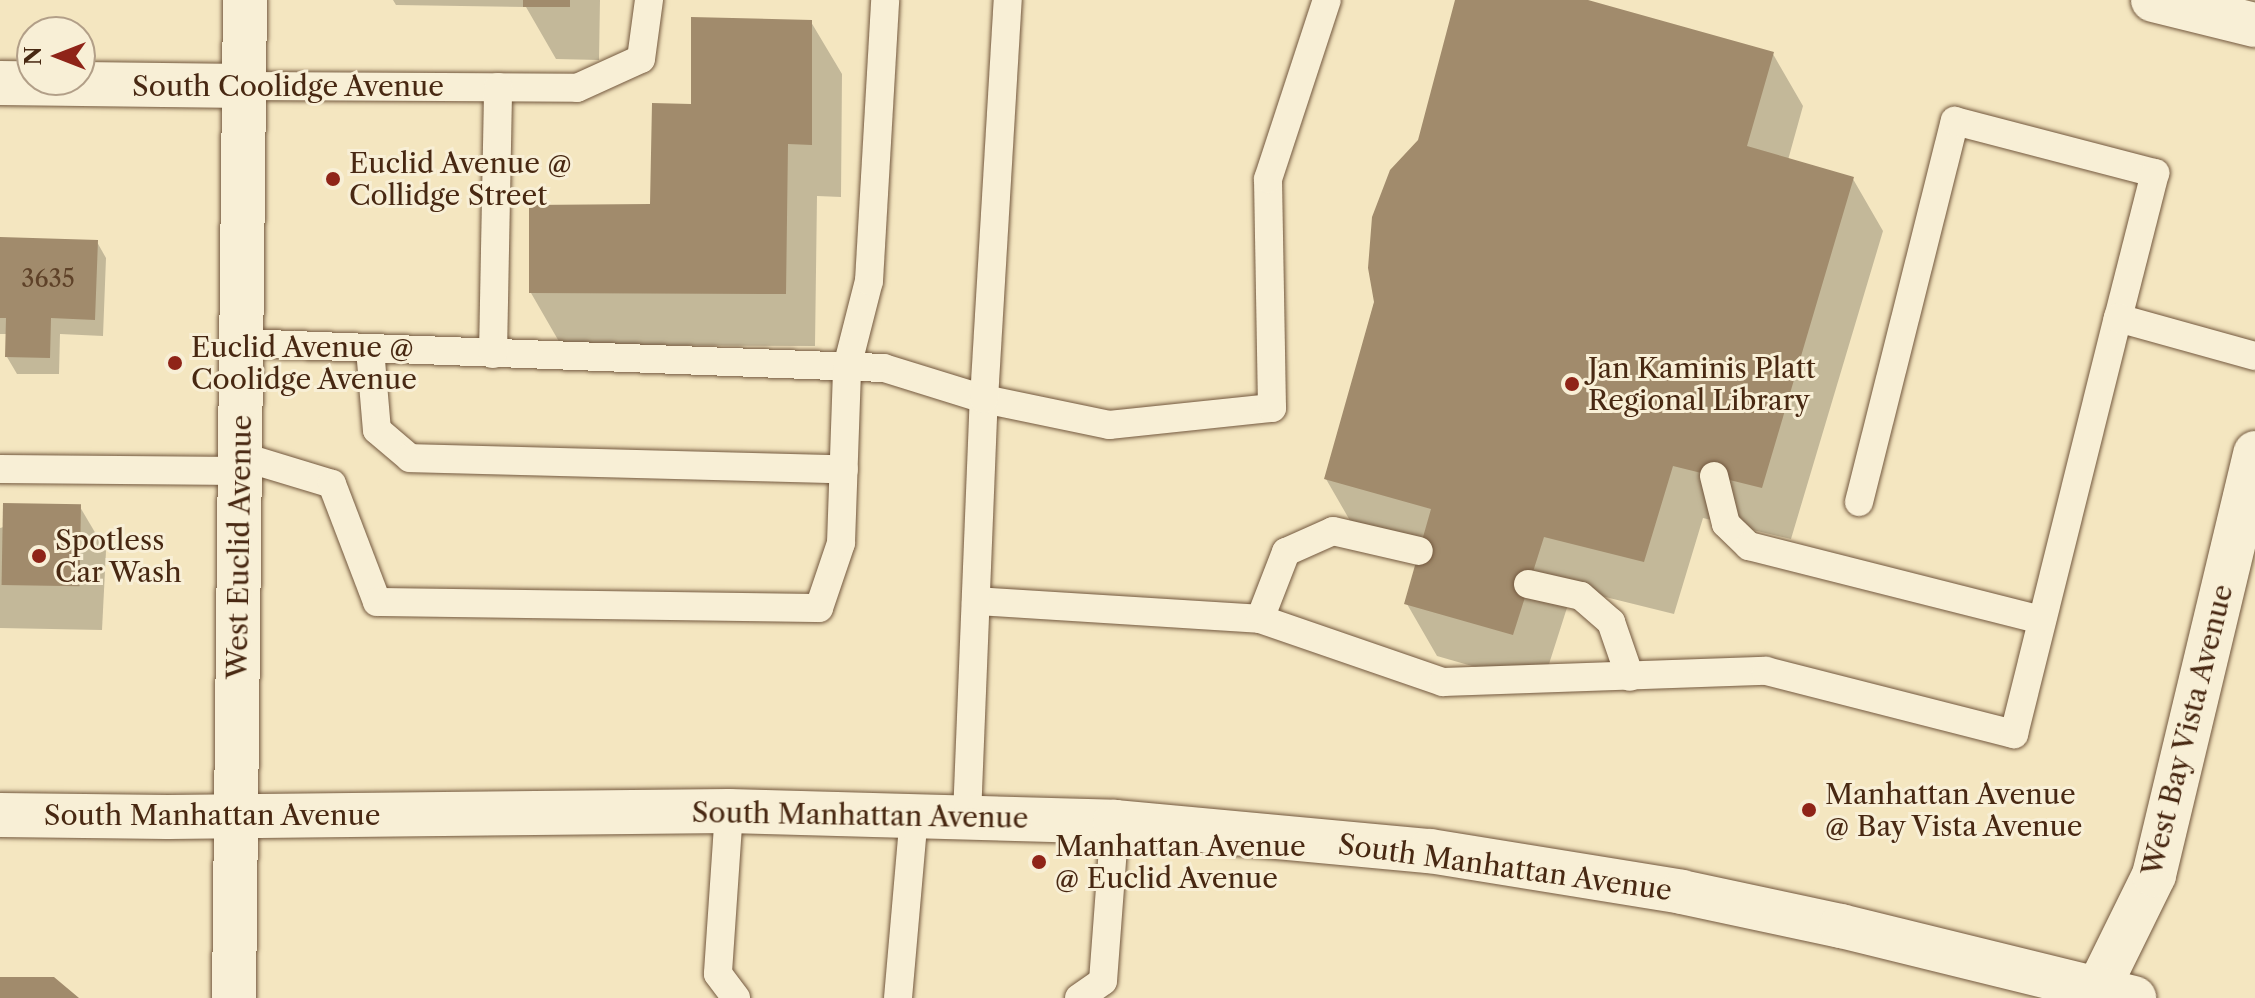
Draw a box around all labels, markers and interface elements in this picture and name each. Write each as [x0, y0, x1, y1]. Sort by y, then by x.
north arrow [16, 16, 96, 96]
text: N [20, 46, 47, 66]
street label: South Coolidge Avenue [131, 69, 445, 103]
place label: Euclid Avenue @ Collidge Street [349, 146, 573, 212]
marker: Euclid Avenue @ Collidge Street [324, 170, 342, 188]
house number: 3635 [21, 265, 75, 293]
place label: Euclid Avenue @ Coolidge Avenue [191, 330, 418, 396]
place label: Jan Kaminis Platt Regional Library [1588, 351, 1816, 417]
marker: Euclid Avenue @ Coolidge Avenue [166, 354, 184, 372]
marker: Jan Kaminis Platt Regional Library [1563, 375, 1581, 393]
street label: West Euclid Avenue [220, 414, 258, 680]
place label: Spotless Car Wash [55, 523, 183, 589]
marker: Spotless Car Wash [30, 547, 48, 565]
street label: West Bay Vista Avenue [2134, 579, 2240, 881]
place label: Manhattan Avenue @ Bay Vista Avenue [1825, 777, 2086, 843]
street label: South Manhattan Avenue [691, 795, 1029, 835]
street label: South Manhattan Avenue [43, 798, 381, 832]
marker: Manhattan Avenue @ Bay Vista Avenue [1800, 801, 1818, 819]
street label: South Manhattan Avenue [1335, 827, 1675, 907]
place label: Manhattan Avenue @ Euclid Avenue [1055, 829, 1307, 895]
marker: Manhattan Avenue @ Euclid Avenue [1030, 853, 1048, 871]

